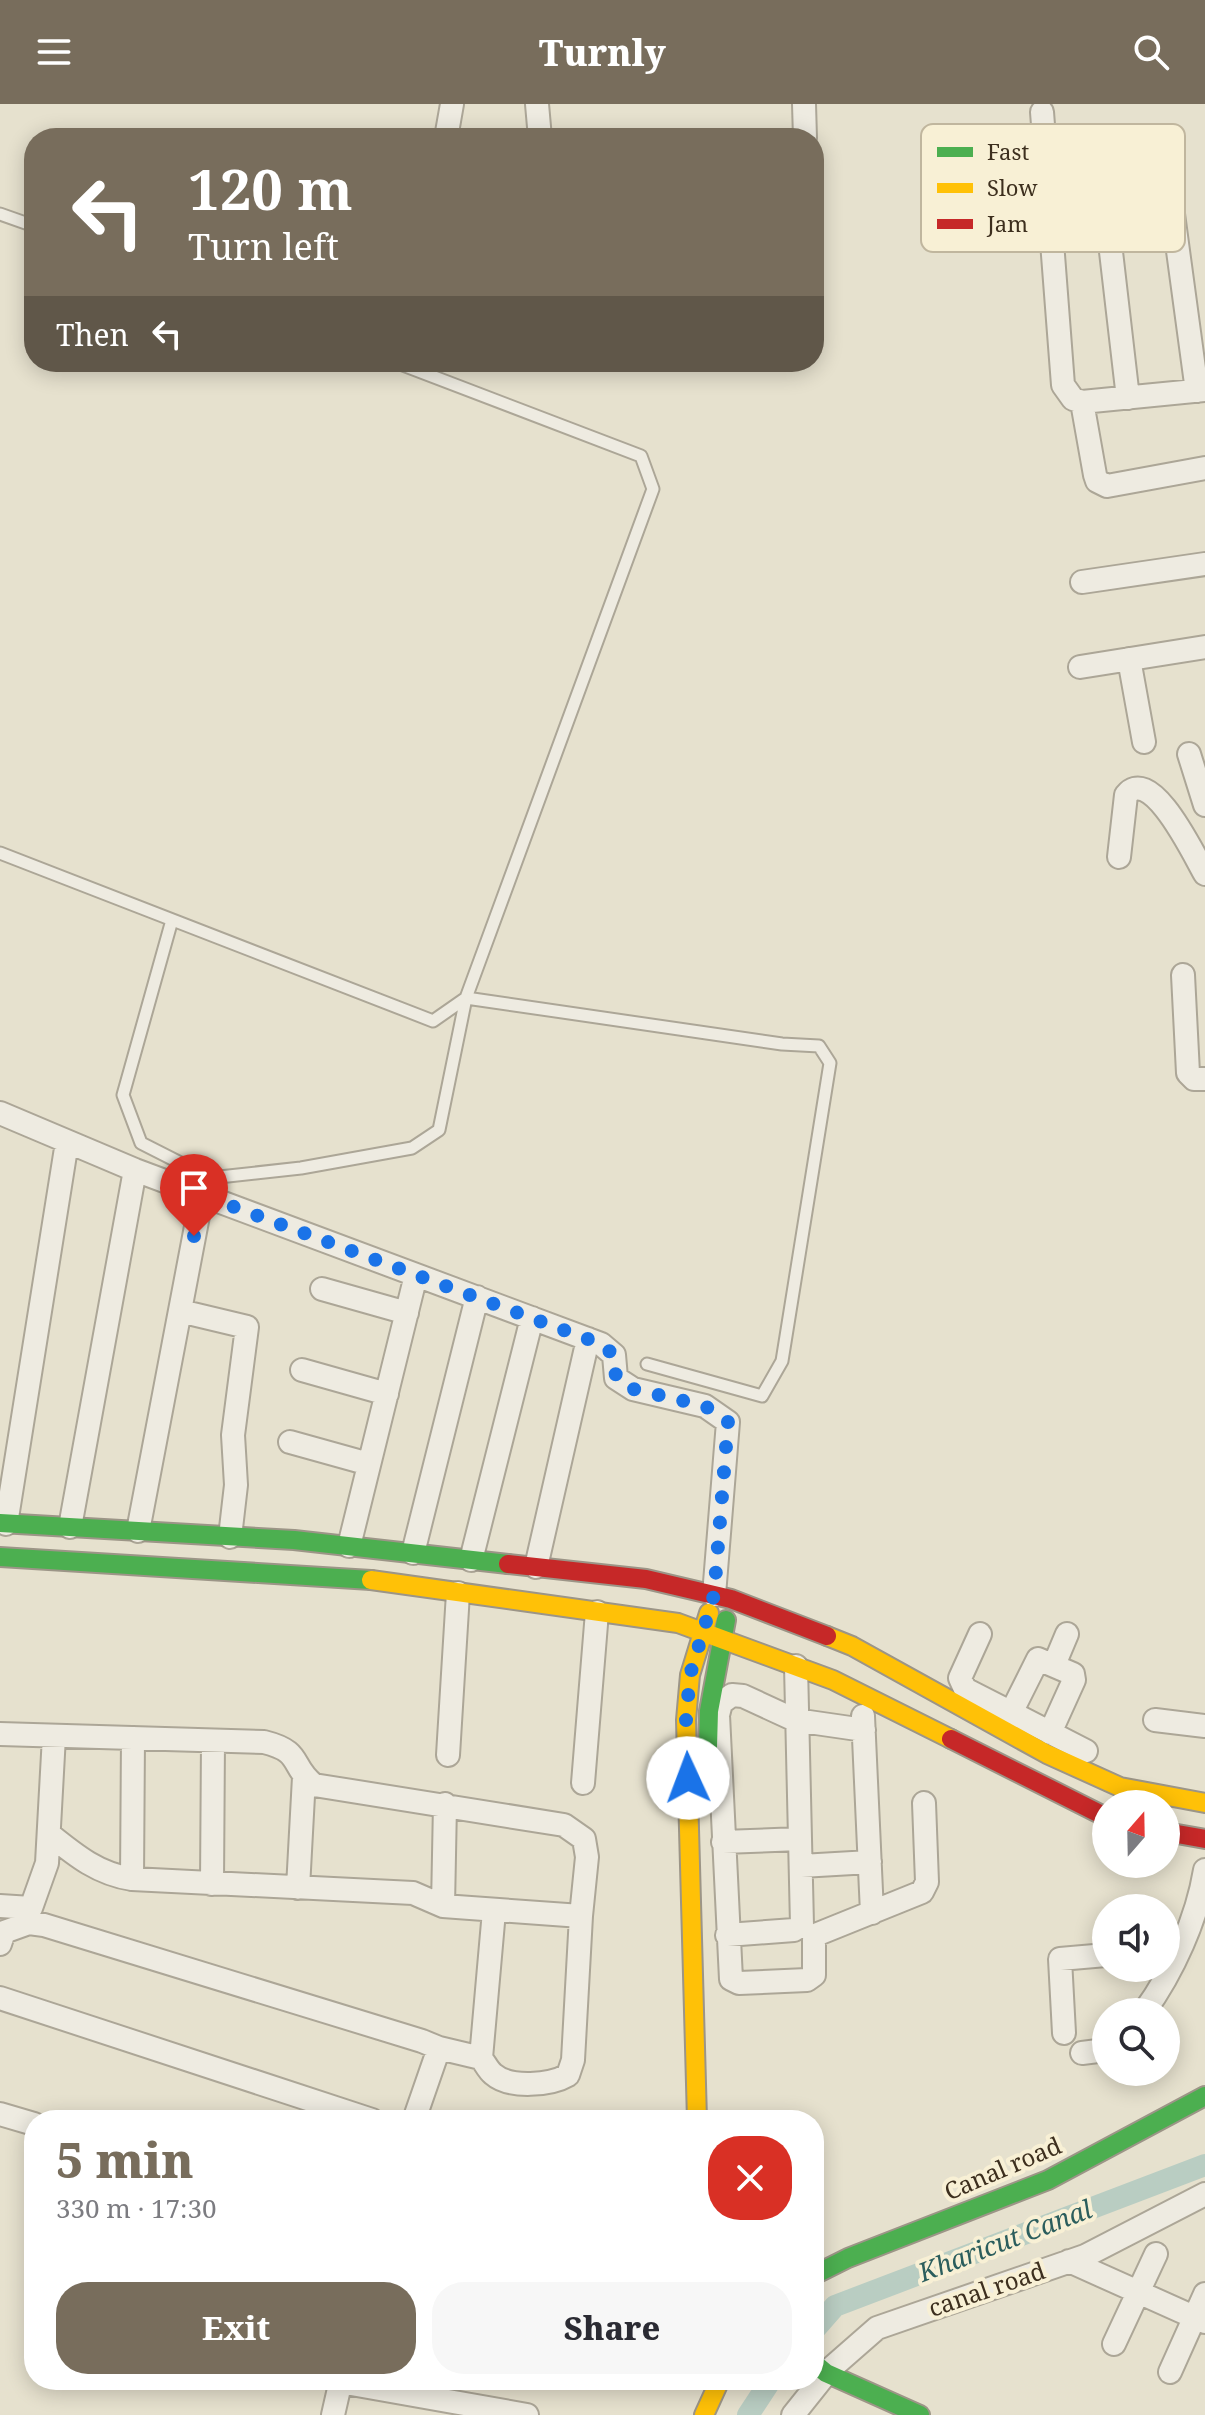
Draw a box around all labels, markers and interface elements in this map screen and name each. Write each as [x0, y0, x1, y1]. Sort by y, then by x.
text: Turnly [539, 28, 666, 77]
icon: menu [32, 30, 76, 74]
icon: search [1129, 30, 1173, 74]
legend [921, 124, 1185, 252]
text: Fast [987, 136, 1029, 166]
text: 120 m [188, 150, 353, 226]
icon: left [56, 160, 160, 264]
text: Slow [987, 172, 1037, 202]
text: Jam [986, 208, 1028, 238]
text: Turn left [188, 222, 339, 271]
icon: left [145, 312, 189, 356]
text: Then [56, 314, 129, 355]
pin [160, 1154, 228, 1236]
icon: arrive [172, 1166, 216, 1210]
position arrow [646, 1736, 730, 1820]
north arrow [1092, 1790, 1180, 1878]
map controls [1092, 1790, 1180, 2086]
button: sound [1092, 1894, 1180, 1982]
button: search [1092, 1998, 1180, 2086]
text: 5 min [56, 2127, 194, 2192]
street label: Canal road [939, 2128, 1066, 2207]
button: close [708, 2136, 792, 2220]
text: 330 m · 17:30 [56, 2190, 217, 2226]
water label: Kharicut Canal [912, 2190, 1097, 2290]
street label: canal road [924, 2253, 1050, 2324]
button: Exit [56, 2282, 416, 2374]
button: Share [432, 2282, 792, 2374]

